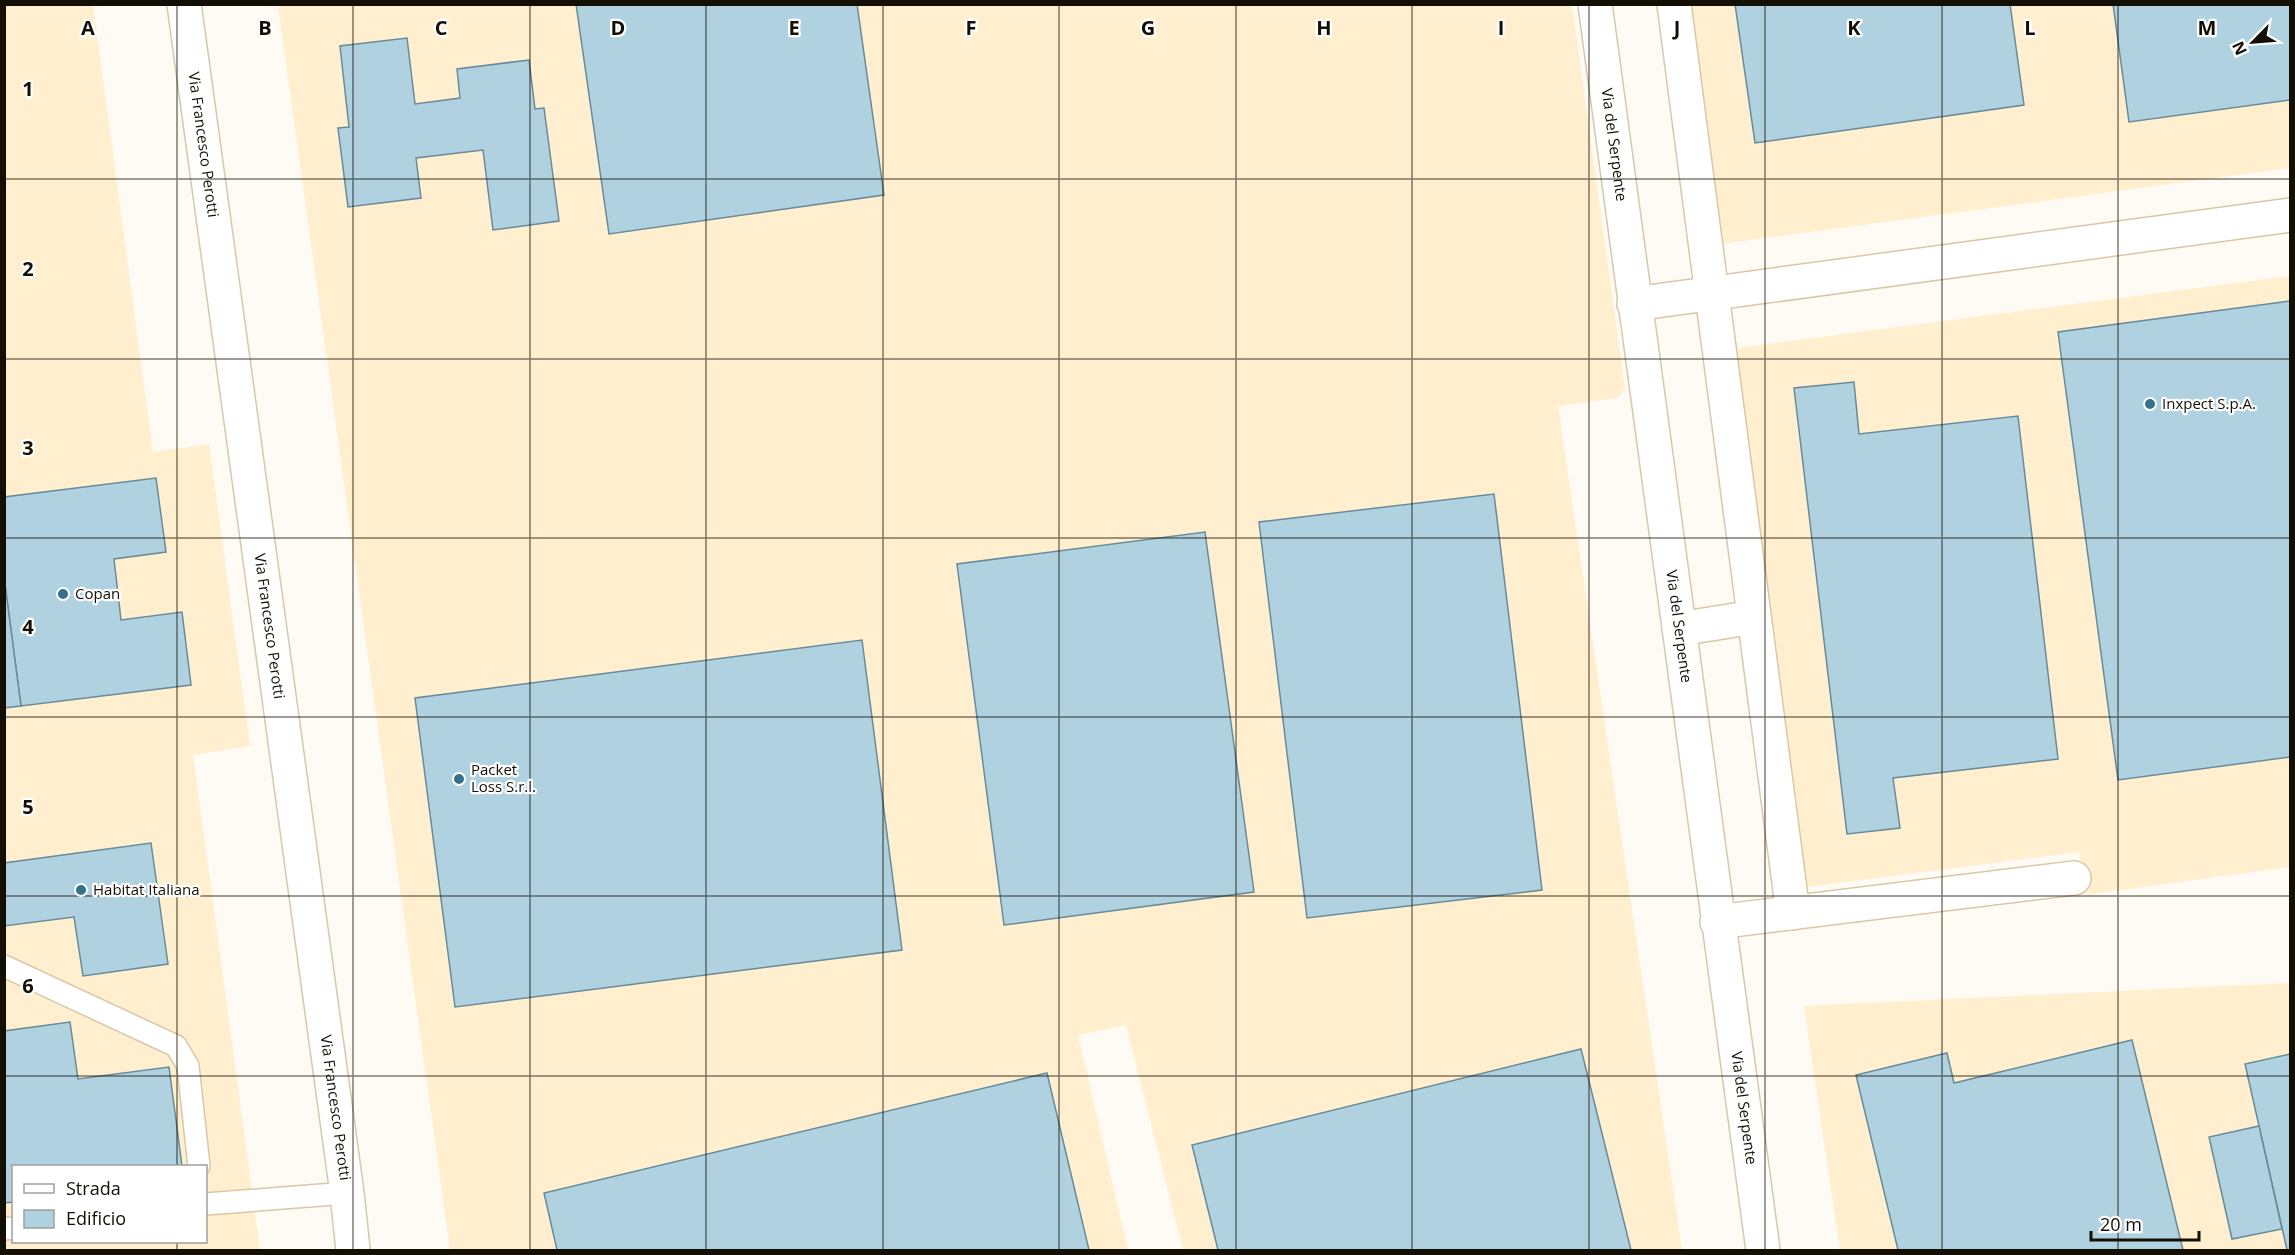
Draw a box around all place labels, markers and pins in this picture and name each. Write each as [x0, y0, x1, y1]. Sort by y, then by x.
place label: Inxpect S.p.A. [2162, 393, 2256, 413]
marker: Inxpect S.p.A. [2143, 397, 2157, 411]
place label: Copan [75, 583, 120, 603]
marker: Copan [56, 587, 70, 601]
place label: Packet Loss S.r.l. [471, 759, 536, 796]
marker: Packet Loss S.r.l. [452, 772, 466, 786]
place label: Habitat Italiana [93, 879, 200, 899]
marker: Habitat Italiana [74, 883, 88, 897]

